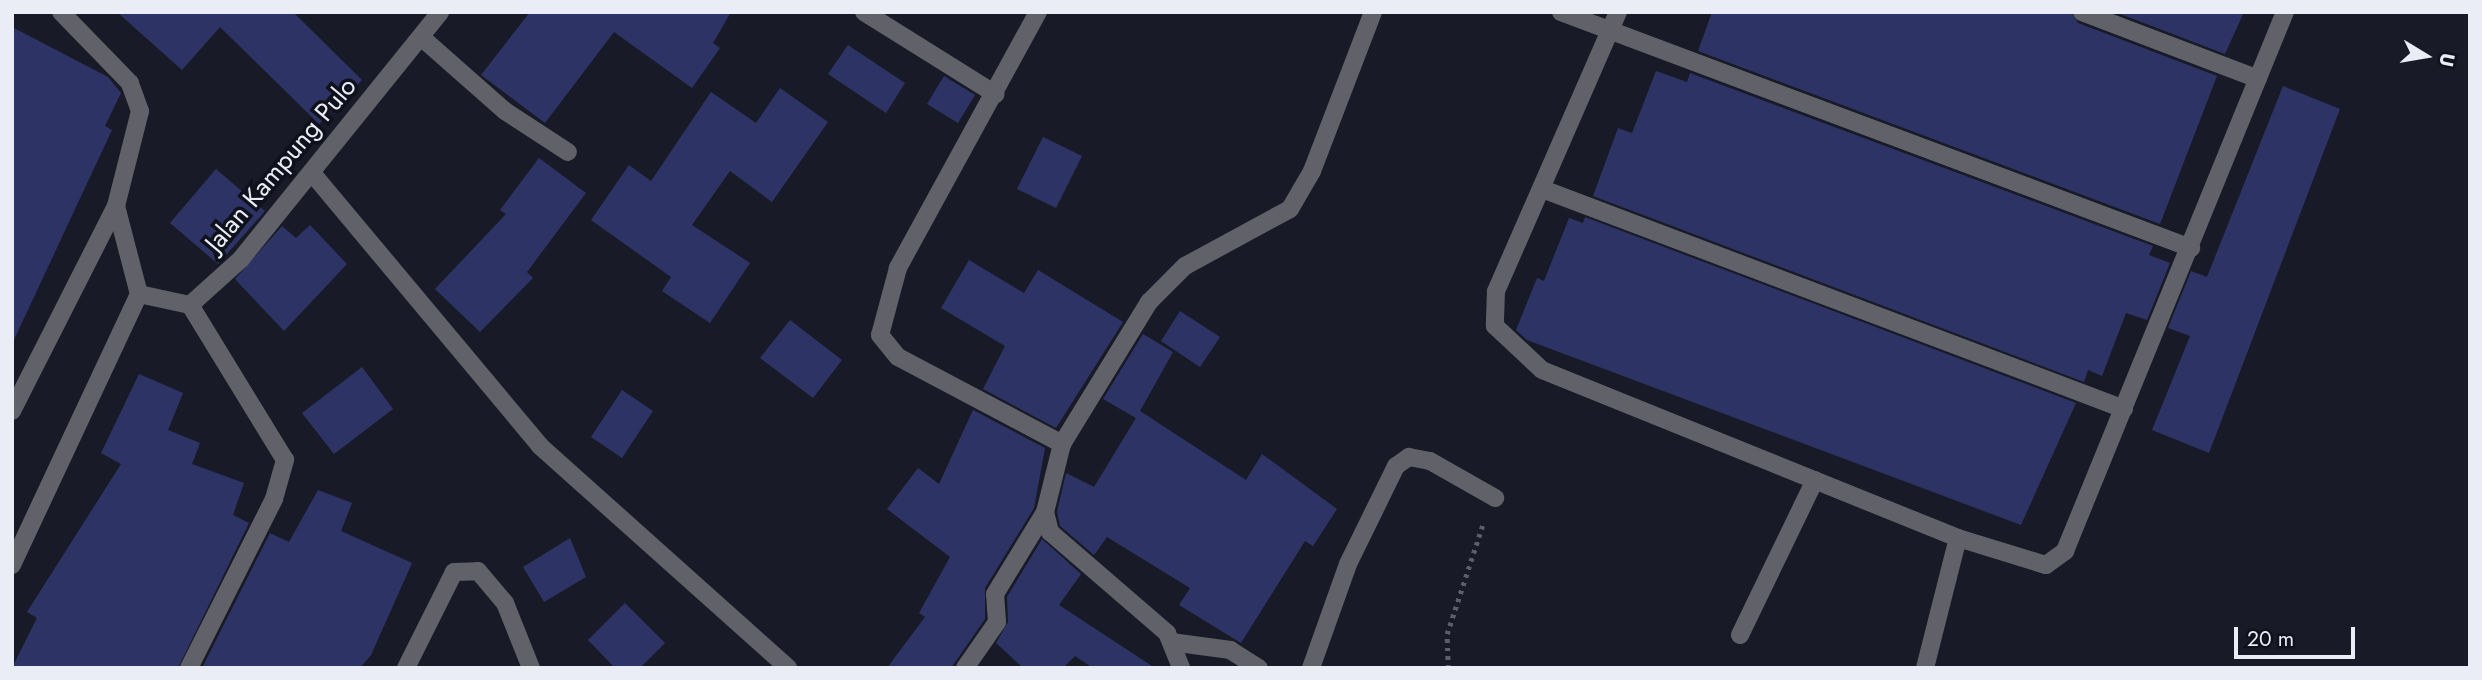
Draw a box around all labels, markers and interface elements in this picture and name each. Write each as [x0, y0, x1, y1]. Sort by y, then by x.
north arrow [2391, 21, 2461, 91]
text: U [2433, 51, 2462, 69]
street label: Jalan Kampung Pulo [199, 71, 363, 259]
scale bar [2237, 614, 2358, 658]
text: 20 m [2247, 624, 2294, 654]

